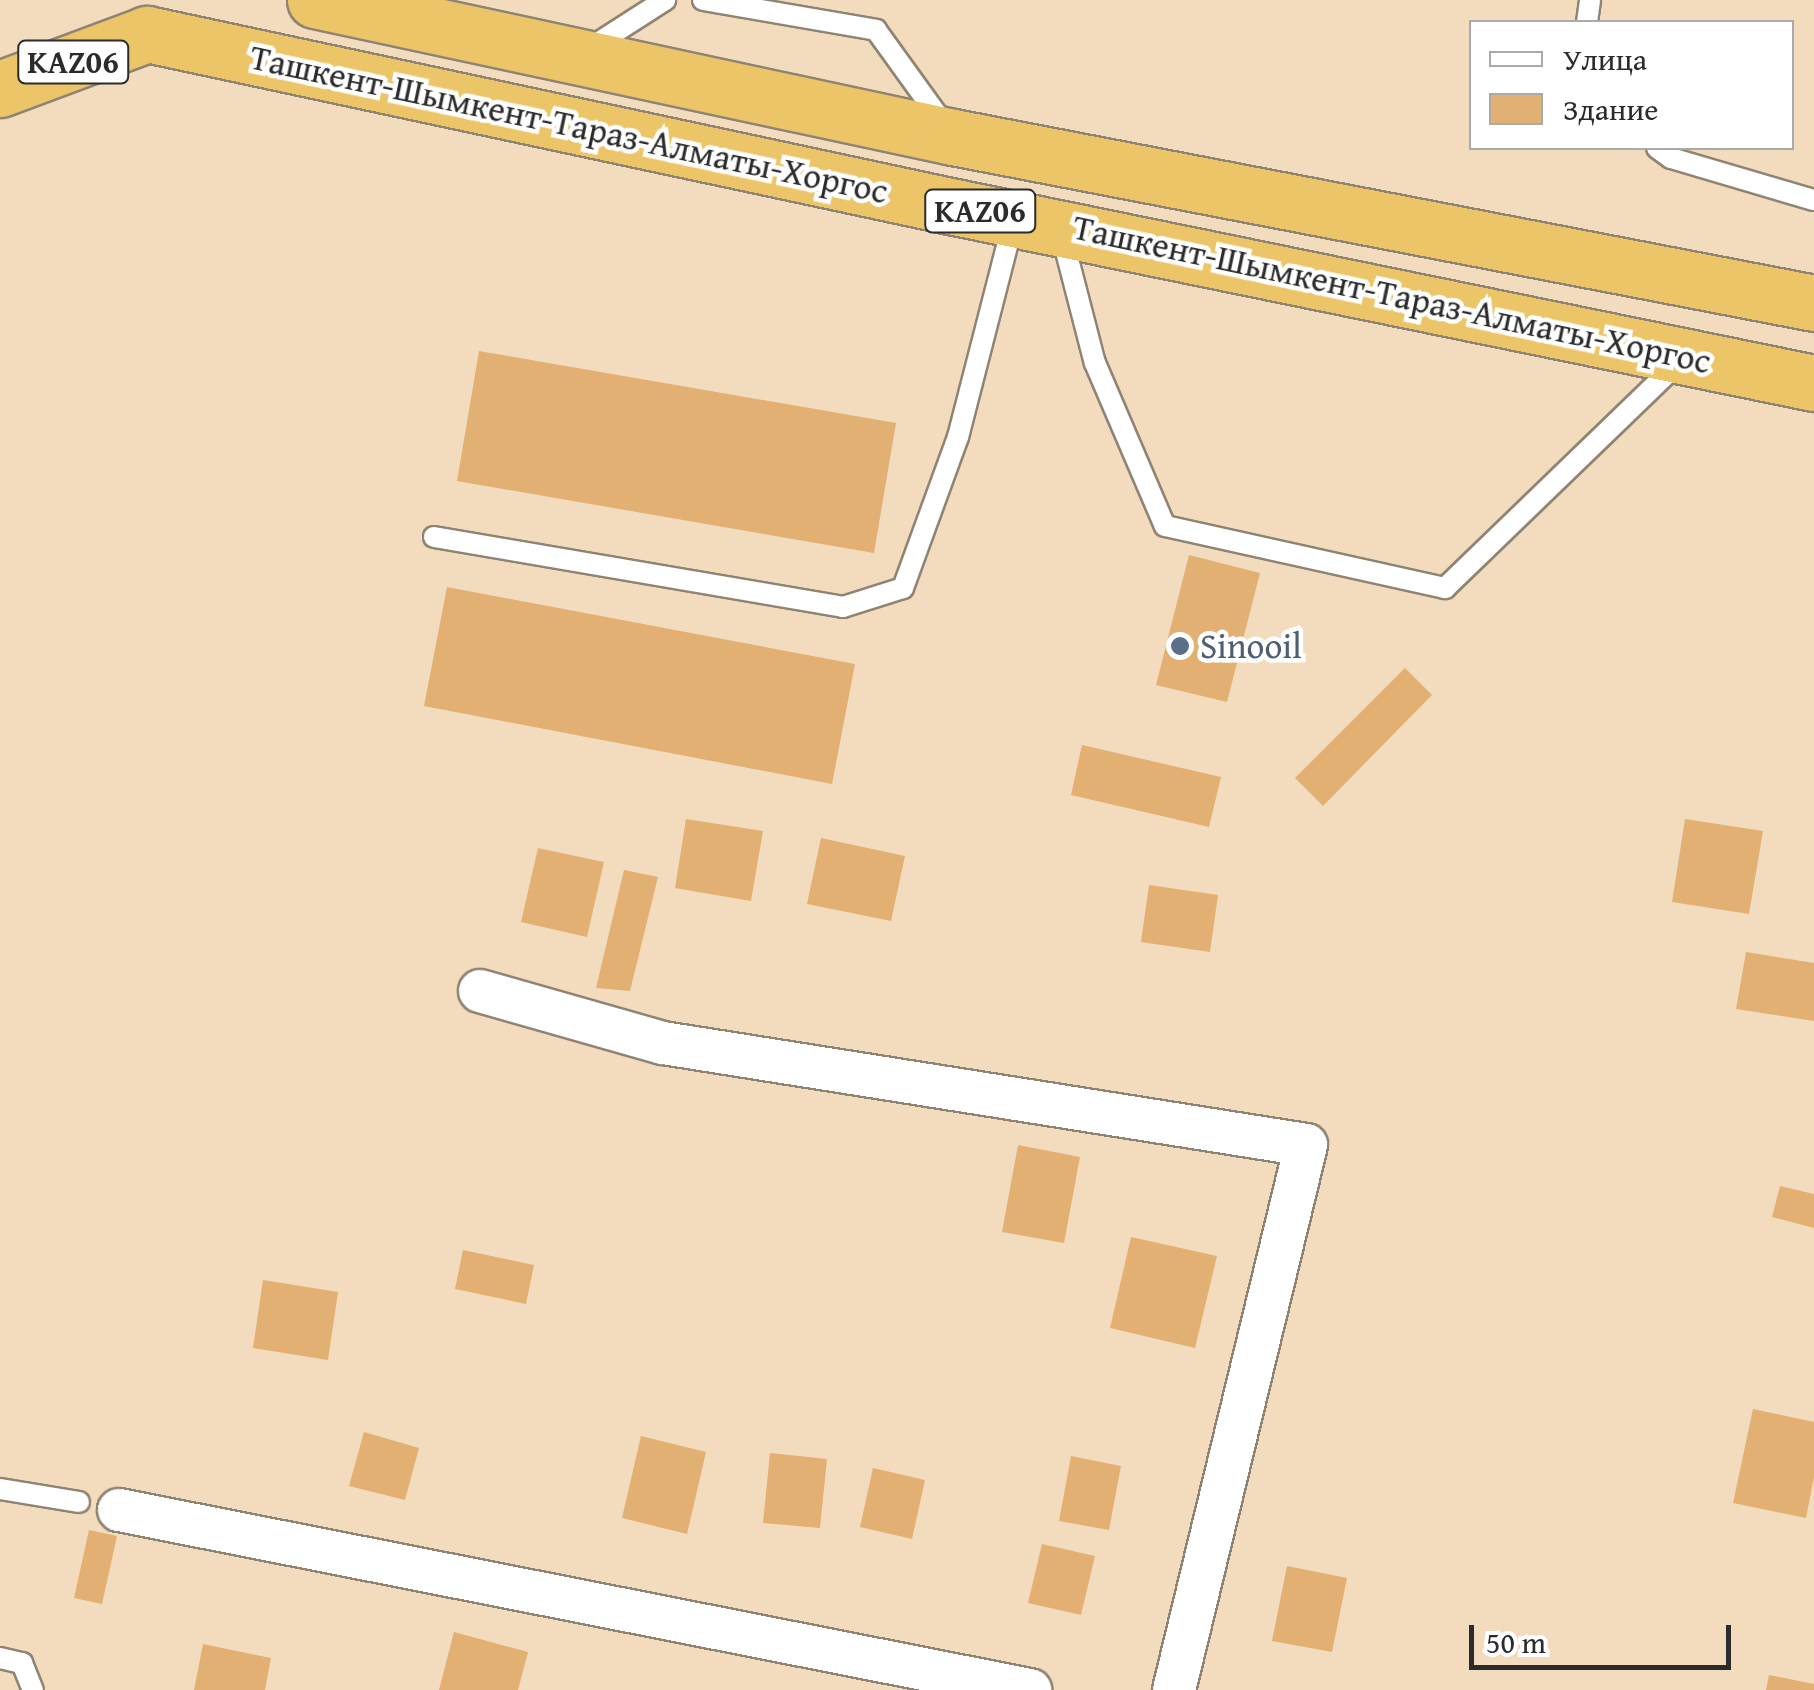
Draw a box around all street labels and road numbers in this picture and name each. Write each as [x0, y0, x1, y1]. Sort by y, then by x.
road number: KАZ06 [15, 35, 130, 89]
street label: Ташкент-Шымкент-Тараз-Алматы-Хоргос [246, 36, 892, 212]
road number: KАZ06 [922, 184, 1038, 238]
street label: Ташкент-Шымкент-Тараз-Алматы-Хоргос [1069, 206, 1715, 382]

